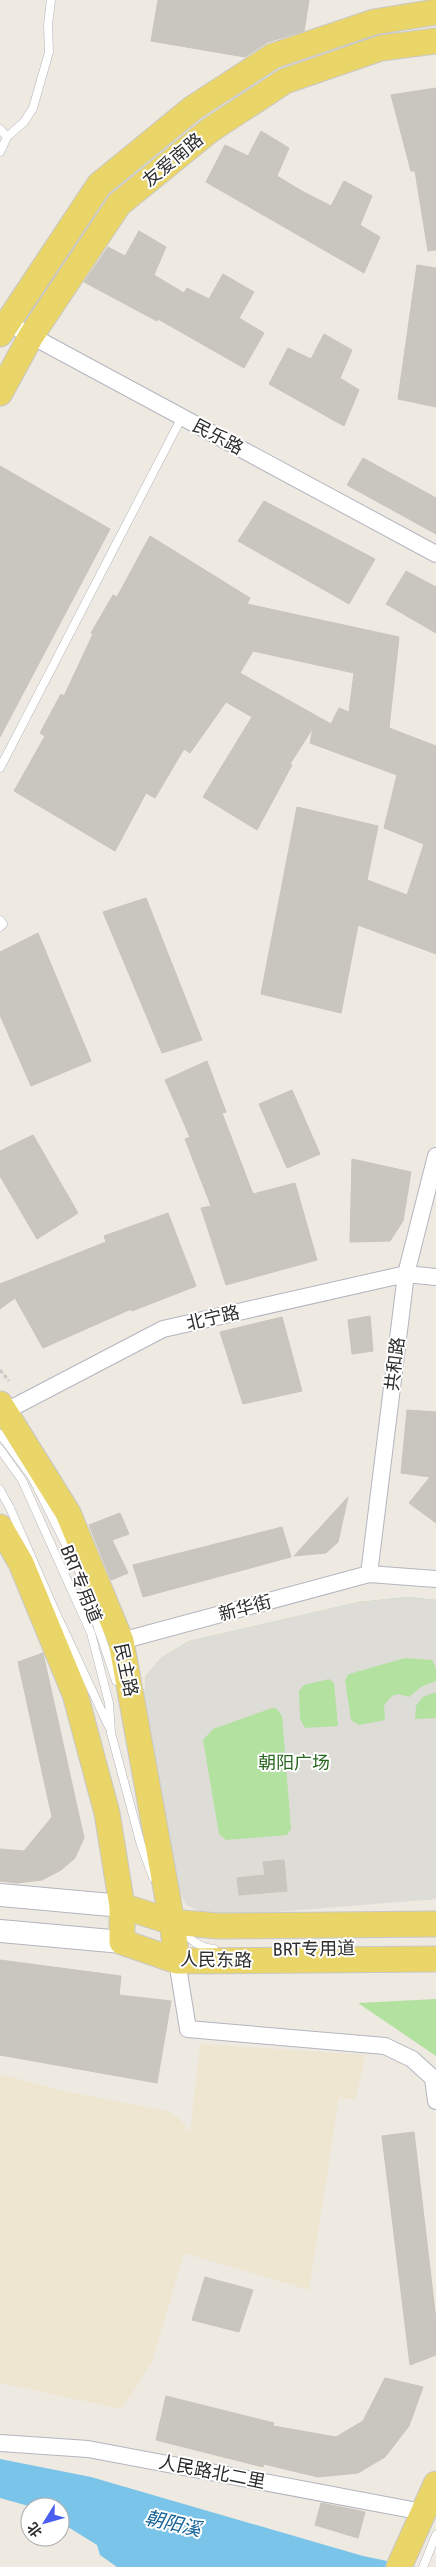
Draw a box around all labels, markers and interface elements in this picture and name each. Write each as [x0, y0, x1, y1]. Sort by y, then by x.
street label: 友爱南路 [138, 128, 207, 191]
street label: 民乐路 [189, 415, 247, 459]
street label: 北宁路 [184, 1301, 242, 1334]
street label: 共和路 [381, 1336, 408, 1392]
street label: BRT专用道 [56, 1542, 107, 1626]
street label: 新华街 [216, 1590, 274, 1625]
street label: 民主路 [111, 1641, 142, 1698]
park label: 朝阳广场 [258, 1752, 330, 1773]
street label: BRT专用道 [273, 1937, 355, 1960]
street label: 人民东路 [180, 1948, 252, 1971]
street label: 人民路北二里 [157, 2451, 267, 2492]
north arrow [20, 2497, 70, 2547]
water label: 朝阳溪 [143, 2506, 205, 2542]
text: 北 [24, 2519, 45, 2540]

